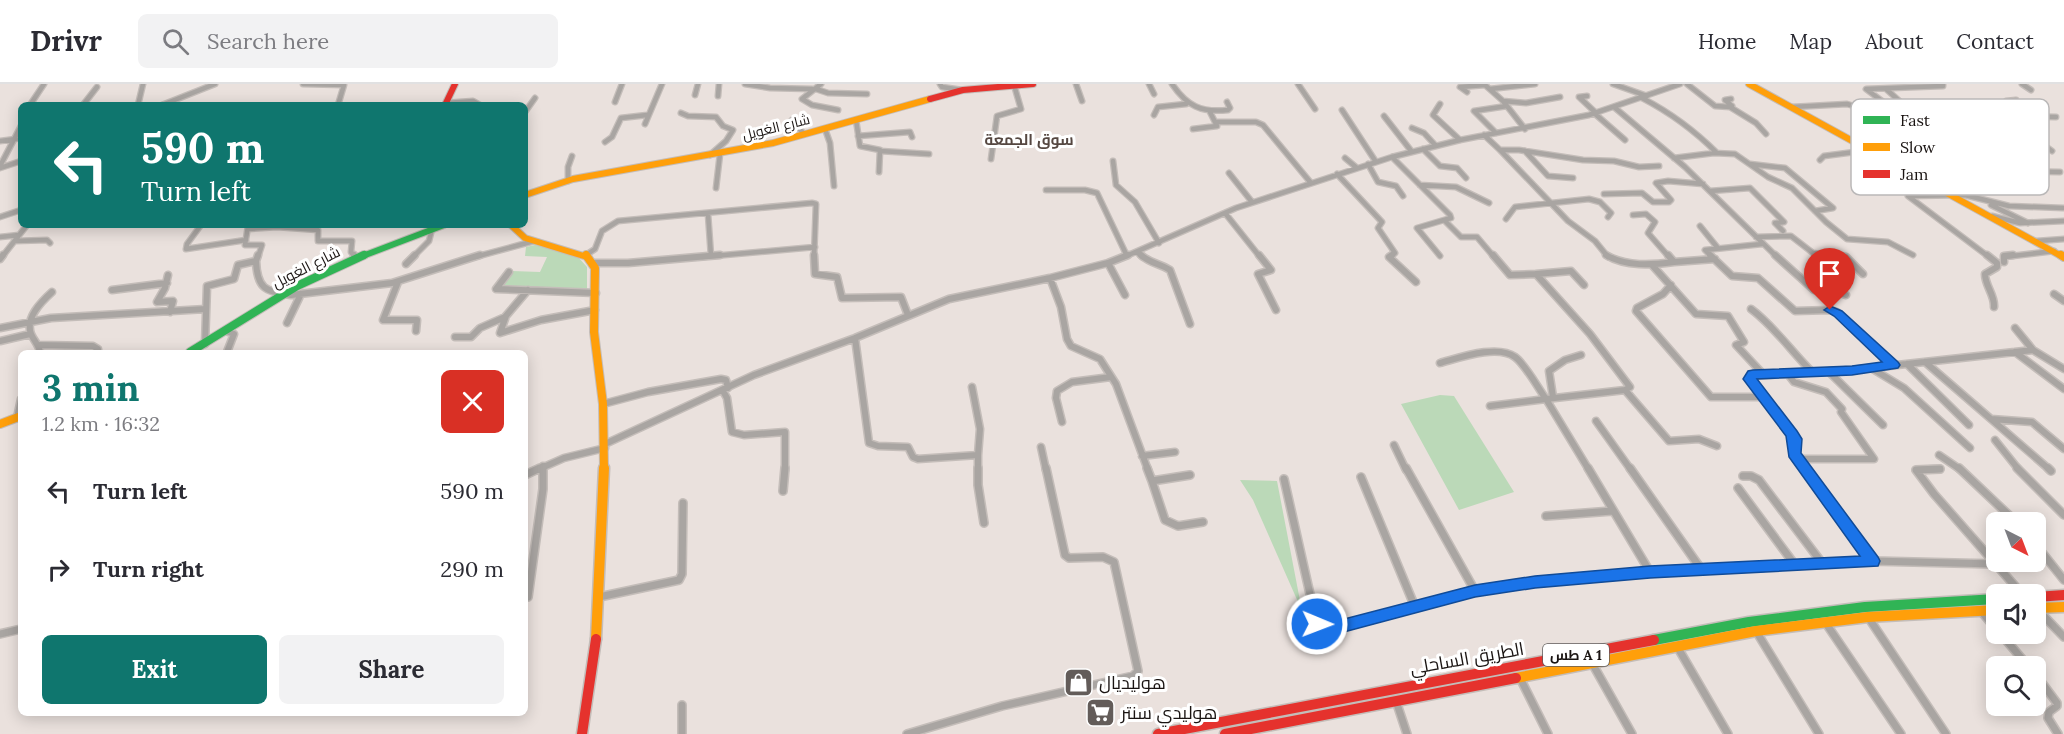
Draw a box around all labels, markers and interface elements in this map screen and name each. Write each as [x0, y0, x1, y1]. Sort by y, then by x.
search box [138, 14, 558, 68]
text: Drivr [30, 23, 102, 59]
icon: search [159, 25, 192, 58]
text: Search here [207, 27, 329, 55]
text: Home [1698, 28, 1756, 55]
text: Map [1789, 28, 1832, 55]
text: About [1865, 28, 1923, 55]
text: Contact [1956, 28, 2034, 55]
legend [1851, 99, 2049, 195]
street label: شارع الغويل [740, 110, 812, 144]
text: Fast [1900, 110, 1931, 130]
text: 590 m [141, 121, 264, 175]
icon: left [42, 126, 120, 204]
district label: سوق الجمعة [984, 130, 1074, 149]
text: Slow [1900, 137, 1936, 157]
text: Jam [1899, 164, 1928, 184]
text: Turn left [141, 174, 251, 208]
street label: شارع الغويل [269, 242, 344, 294]
pin [1804, 248, 1855, 310]
icon: arrive [1813, 257, 1846, 290]
text: 3 min [42, 365, 140, 411]
button: close [441, 370, 504, 433]
text: 1.2 km · 16:32 [42, 411, 160, 436]
icon: left [42, 475, 75, 508]
text: Turn left [93, 477, 187, 505]
text: 590 m [440, 477, 504, 505]
north arrow [1986, 512, 2046, 572]
map controls [1986, 512, 2046, 716]
icon: right [42, 553, 75, 586]
text: Turn right [93, 555, 204, 583]
text: 290 m [440, 555, 504, 583]
button: sound [1986, 584, 2046, 644]
position arrow [1285, 592, 1349, 656]
button: Exit [42, 635, 267, 704]
button: Share [279, 635, 504, 704]
street label: الطريق الساحلي [1408, 637, 1526, 682]
road number: طس A 1 [1543, 644, 1609, 666]
button: search [1986, 656, 2046, 716]
shop icon: هوليديال [1062, 666, 1094, 698]
place label: هوليديال [1099, 671, 1166, 694]
supermarket icon: هوليدي سنتر [1084, 696, 1116, 728]
place label: هوليدي سنتر [1120, 701, 1217, 727]

